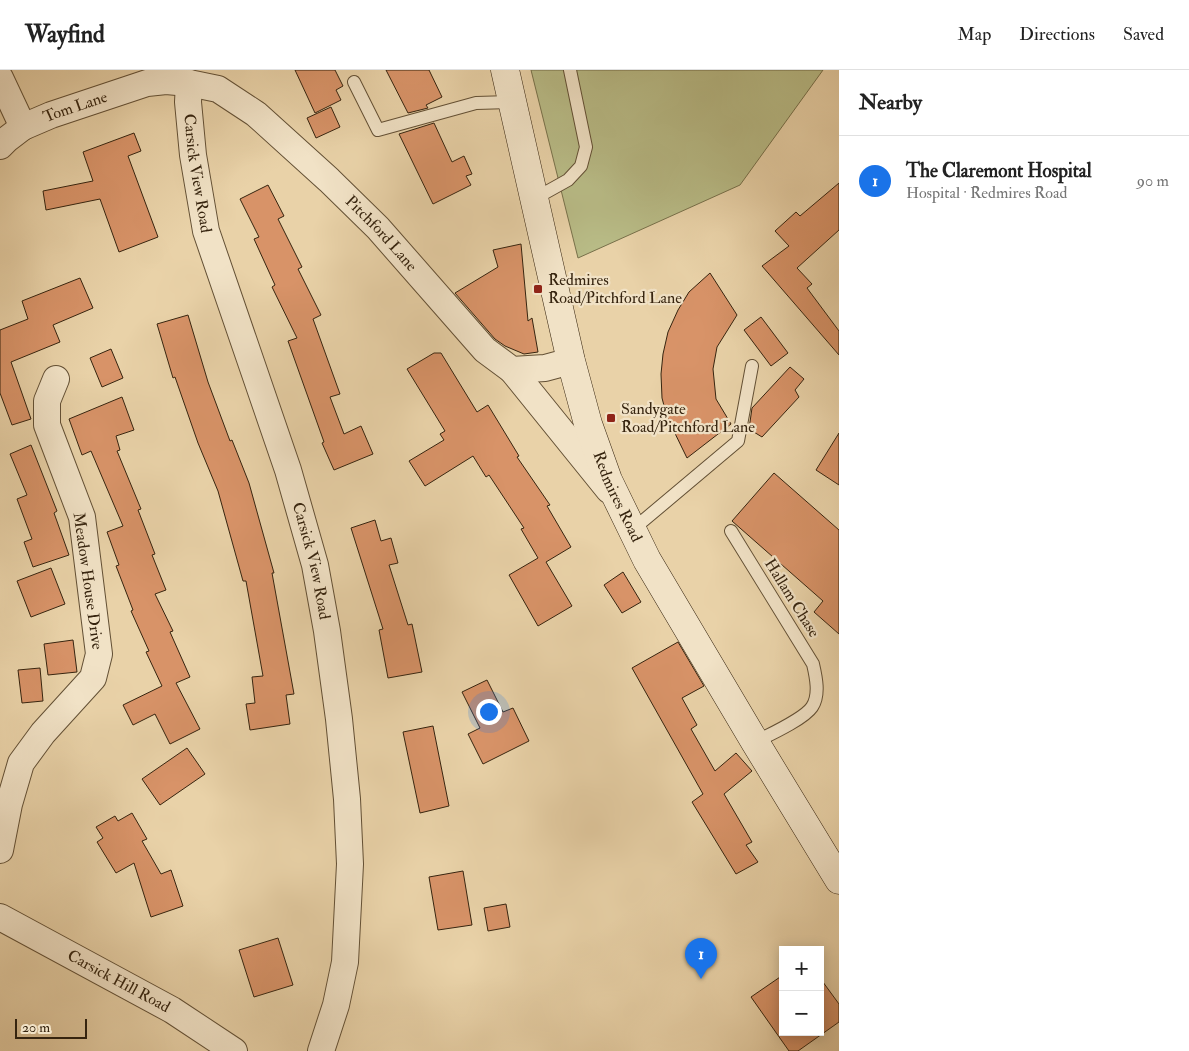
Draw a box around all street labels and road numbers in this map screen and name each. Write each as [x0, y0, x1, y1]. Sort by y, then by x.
street label: Tom Lane [40, 87, 110, 127]
street label: Carsick View Road [179, 113, 216, 235]
street label: Pitchford Lane [341, 191, 422, 276]
street label: Redmires Road [589, 449, 647, 545]
street label: Carsick View Road [288, 500, 335, 621]
street label: Meadow House Drive [68, 511, 108, 651]
street label: Hallam Chase [760, 555, 824, 641]
street label: Carsick Hill Road [64, 945, 174, 1017]

